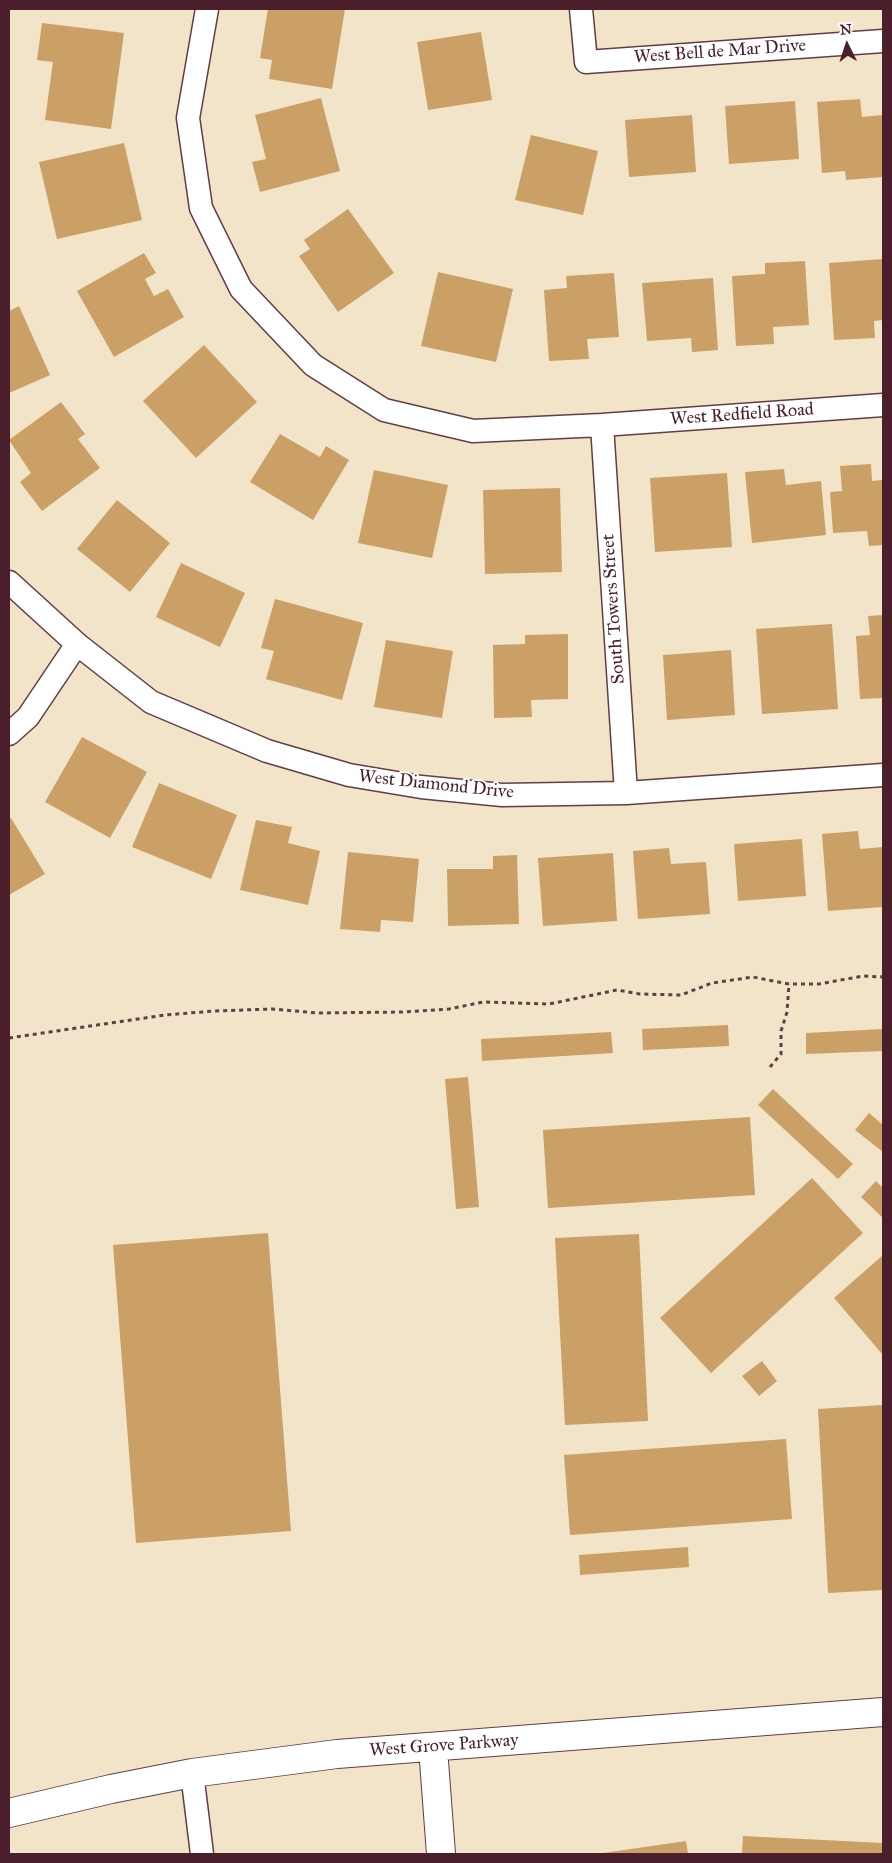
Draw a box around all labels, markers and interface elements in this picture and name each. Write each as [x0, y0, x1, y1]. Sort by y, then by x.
north arrow [822, 20, 872, 70]
text: N [839, 21, 852, 38]
street label: West Bell de Mar Drive [633, 35, 807, 69]
street label: West Redfield Road [670, 399, 814, 431]
street label: South Towers Street [598, 533, 630, 685]
street label: West Diamond Drive [357, 766, 515, 804]
street label: West Grove Parkway [369, 1730, 519, 1762]

